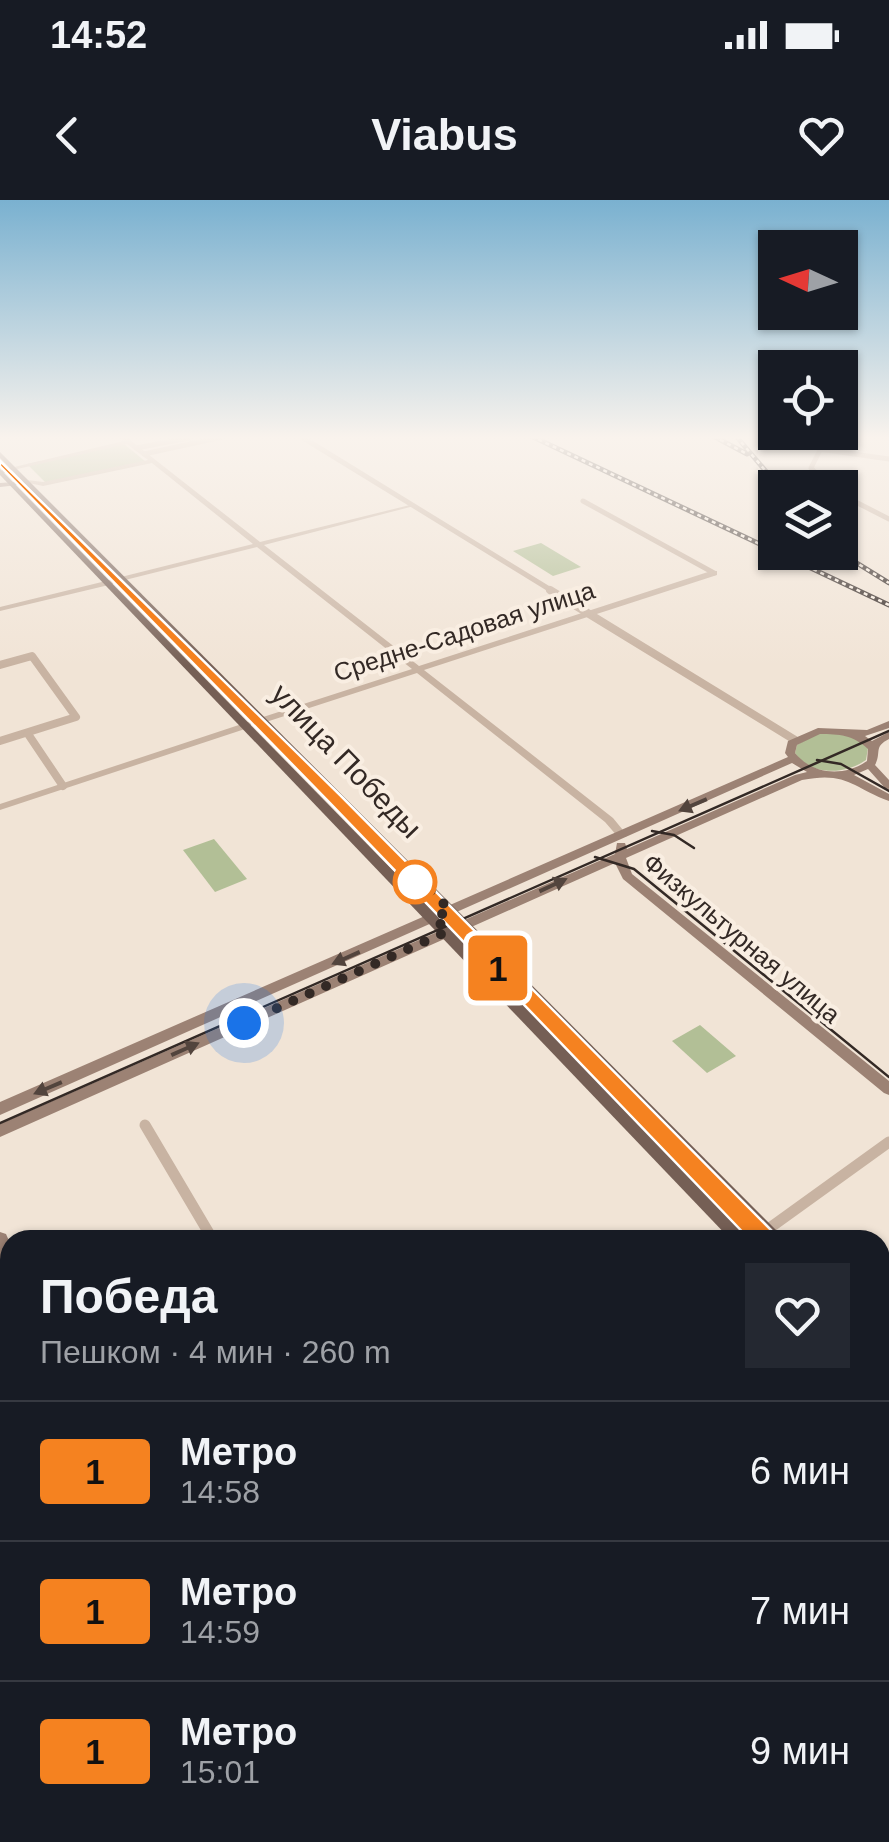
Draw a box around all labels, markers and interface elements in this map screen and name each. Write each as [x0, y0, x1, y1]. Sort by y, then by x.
text: 14:52 [50, 14, 147, 56]
icon: back [40, 108, 95, 163]
icon: heart [794, 108, 849, 163]
text: Viabus [371, 109, 518, 160]
north arrow [758, 230, 858, 330]
map controls [758, 230, 858, 570]
button: locate [758, 350, 858, 450]
button: layers [758, 470, 858, 570]
street label: Средне-Садовая улица [330, 576, 598, 686]
street label: улица Победы [265, 677, 428, 844]
one-way arrow [678, 797, 708, 813]
street label: Физкультурная улица [638, 848, 846, 1028]
unlabelled marker [394, 861, 436, 903]
one-way arrow [538, 877, 568, 893]
line badge: 1 [466, 936, 530, 1000]
text: 1 [488, 949, 508, 988]
one-way arrow [331, 950, 361, 966]
your location [219, 998, 269, 1048]
one-way arrow [170, 1041, 200, 1057]
one-way arrow [33, 1080, 63, 1096]
button: heart [745, 1263, 850, 1368]
text: Победа [40, 1270, 217, 1323]
text: Пешком · 4 мин · 260 m [40, 1334, 391, 1370]
text: Метро [180, 1431, 297, 1473]
text: 6 мин [750, 1450, 850, 1492]
text: 1 [85, 1452, 105, 1491]
text: 14:58 [180, 1474, 260, 1510]
text: Метро [180, 1571, 297, 1613]
text: 7 мин [750, 1590, 850, 1632]
text: 1 [85, 1592, 105, 1631]
text: 14:59 [180, 1614, 260, 1650]
text: Метро [180, 1711, 297, 1753]
text: 9 мин [750, 1730, 850, 1772]
text: 1 [85, 1732, 105, 1771]
text: 15:01 [180, 1754, 260, 1790]

